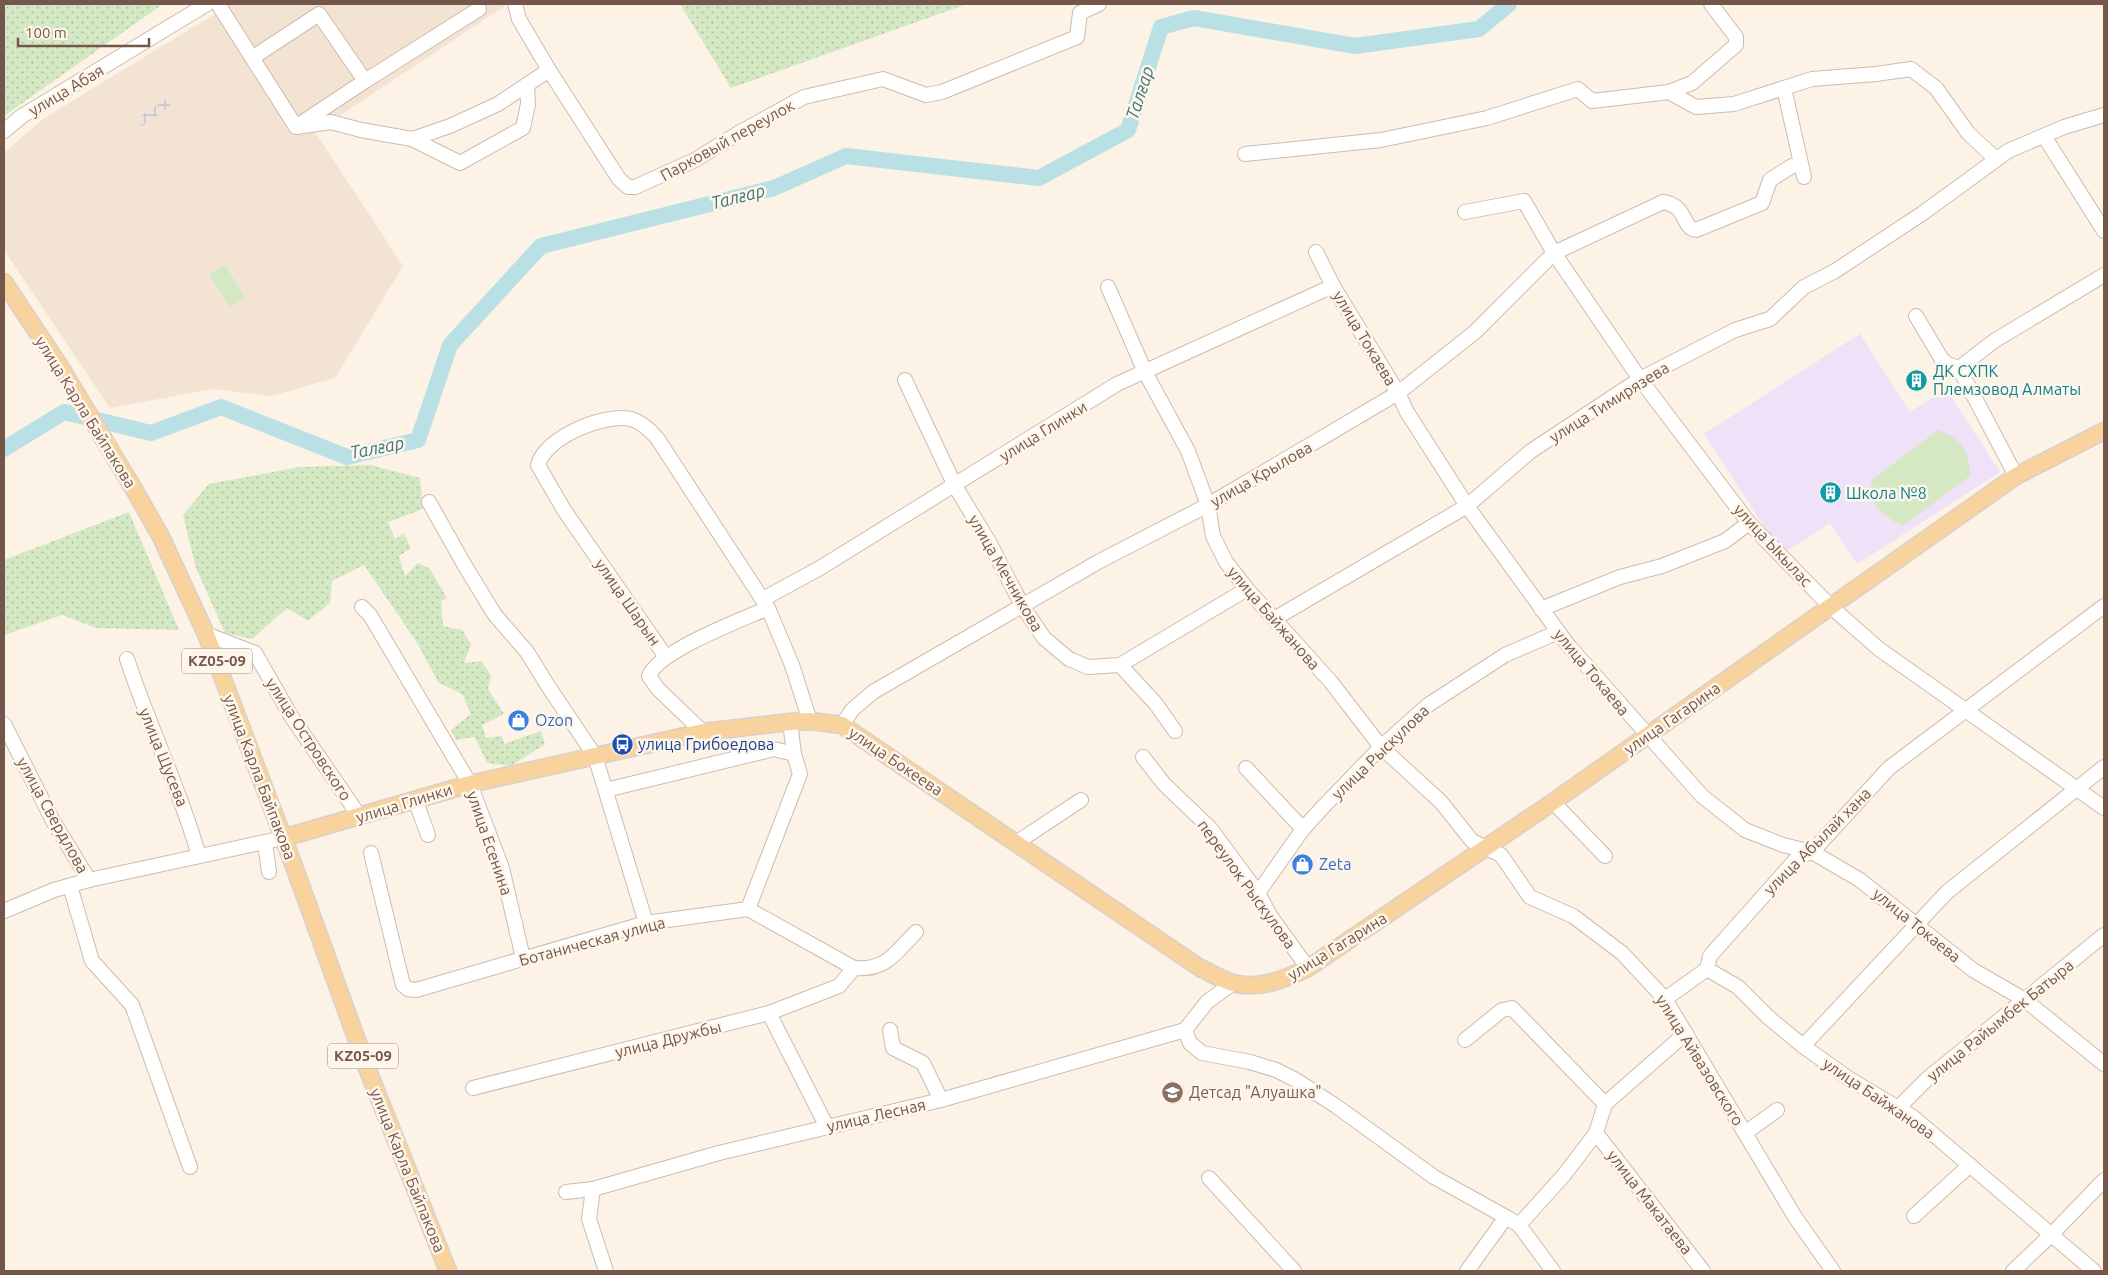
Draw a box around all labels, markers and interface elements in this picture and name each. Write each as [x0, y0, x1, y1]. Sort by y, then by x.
scale bar [18, 15, 149, 47]
text: 100 m [25, 24, 67, 41]
street label: улица Абая [25, 61, 107, 119]
water label: Талғар [1121, 64, 1157, 122]
street label: Парковый переулок [657, 96, 797, 184]
water label: Талғар [709, 180, 767, 212]
street label: улица Токаева [1330, 287, 1400, 389]
street label: улица Карла Байпакова [32, 333, 140, 491]
street label: улица Тимирязева [1546, 358, 1672, 446]
place label: ДК СХПК Племзовод Алматы [1933, 362, 2081, 398]
building icon: ДК СХПК Племзовод Алматы [1905, 368, 1929, 392]
street label: улица Глинки [996, 397, 1090, 465]
water label: Талғар [348, 432, 406, 462]
street label: улица Крылова [1207, 438, 1315, 510]
building icon: Школа №8 [1818, 481, 1842, 505]
place label: Школа №8 [1846, 484, 1927, 502]
street label: улица Ыкылас [1730, 500, 1816, 590]
street label: улица Мечникова [965, 511, 1047, 635]
street label: улица Шарын [591, 555, 665, 649]
street label: улица Байжанова [1224, 563, 1324, 673]
street label: улица Токаева [1551, 625, 1633, 719]
road number: KZ05-09 [182, 648, 252, 674]
street label: улица Островского [263, 674, 355, 804]
street label: улица Гагарина [1620, 678, 1724, 758]
street label: улица Карла Байпакова [220, 692, 300, 862]
street label: улица Рыскулова [1328, 701, 1432, 803]
street label: улица Щусева [136, 705, 192, 809]
shop icon: Ozon [507, 708, 531, 732]
place label: Ozon [535, 711, 573, 729]
street label: улица Бокеева [846, 723, 946, 799]
bus stop icon: улица Грибоедова [610, 732, 634, 756]
place label: улица Грибоедова [638, 735, 774, 753]
street label: улица Свердлова [14, 754, 92, 876]
street label: улица Глинки [354, 780, 454, 826]
street label: улица Абылай хана [1760, 784, 1874, 898]
street label: улица Есенина [464, 788, 516, 898]
street label: переулок Рыскулова [1194, 816, 1300, 952]
shop icon: Zeta [1291, 852, 1315, 876]
place label: Zeta [1319, 855, 1351, 873]
street label: улица Токаева [1870, 884, 1964, 966]
street label: улица Гагарина [1284, 908, 1390, 984]
street label: Ботаническая улица [517, 913, 667, 969]
street label: улица Райымбек Батыра [1923, 955, 2077, 1085]
street label: улица Айвазовского [1652, 991, 1748, 1129]
street label: улица Дружбы [613, 1017, 723, 1061]
road number: KZ05-09 [328, 1044, 398, 1068]
street label: улица Байжанова [1820, 1054, 1938, 1142]
school or university icon: Детсад "Алуашка" [1161, 1080, 1185, 1104]
place label: Детсад "Алуашка" [1189, 1083, 1322, 1101]
street label: улица Карла Байпакова [367, 1085, 449, 1255]
street label: улица Лесная [825, 1095, 927, 1135]
street label: улица Макатаева [1604, 1146, 1696, 1258]

